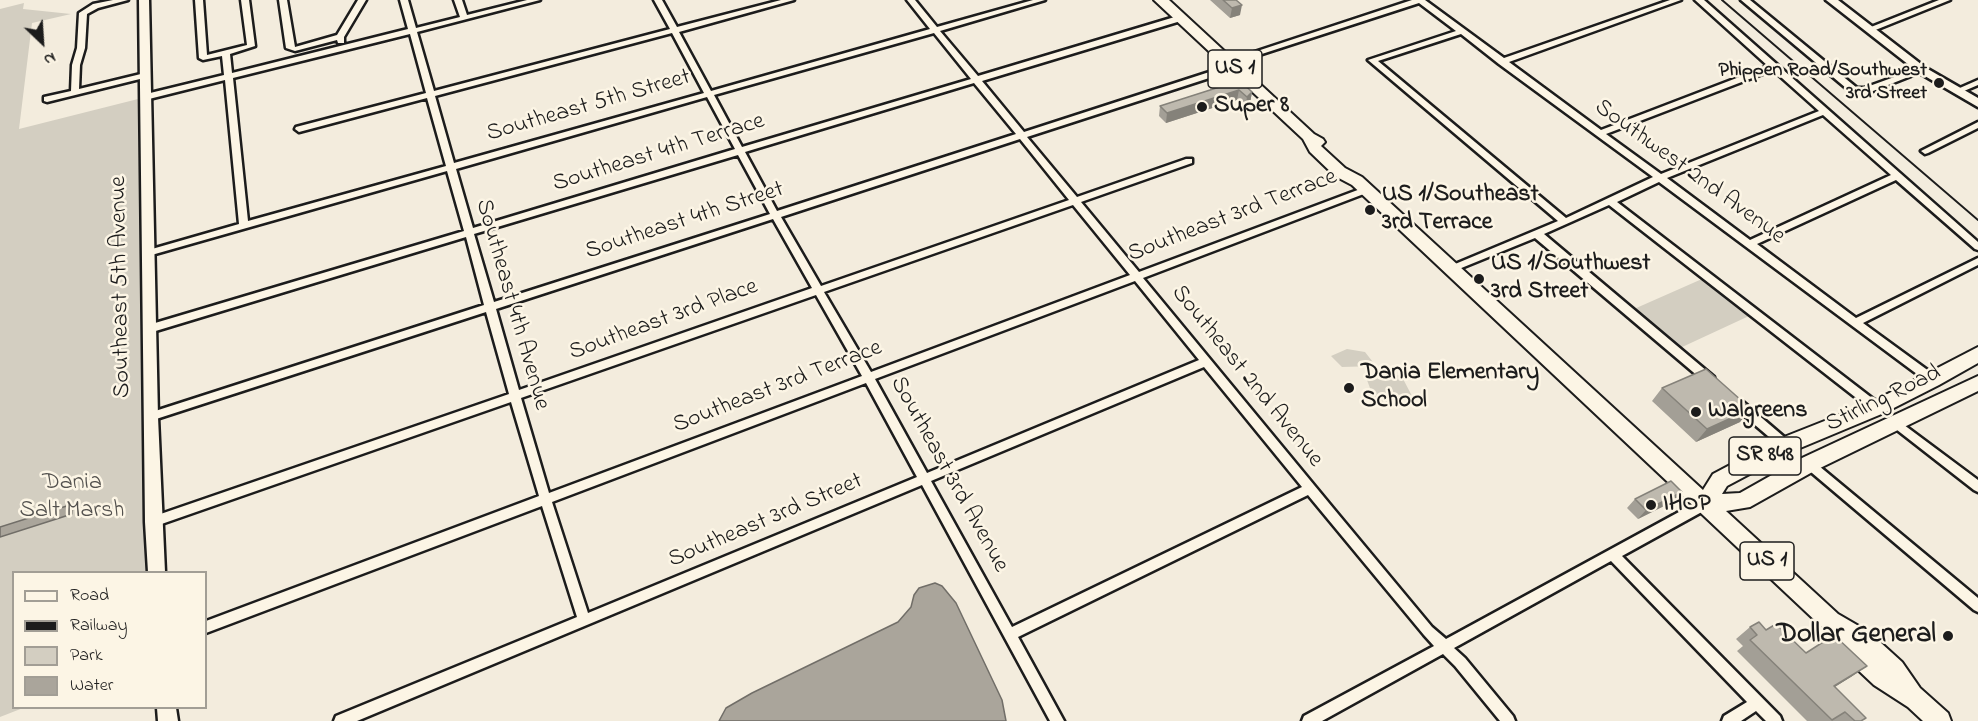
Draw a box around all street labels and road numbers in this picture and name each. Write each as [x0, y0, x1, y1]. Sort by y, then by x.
road number: US 1 [1208, 50, 1262, 88]
street label: Southeast 5th Street [484, 64, 694, 150]
street label: Southwest 2nd Avenue [1588, 94, 1790, 252]
street label: Southeast 4th Terrace [550, 108, 768, 200]
street label: Southeast 3rd Terrace [1124, 164, 1342, 270]
street label: Southeast 5th Avenue [106, 176, 138, 398]
street label: Southeast 4th Street [582, 176, 788, 268]
street label: Southeast 4th Avenue [467, 196, 555, 414]
street label: Southeast 3rd Place [566, 273, 762, 369]
street label: Southeast 2nd Avenue [1164, 280, 1328, 474]
street label: Southeast 3rd Terrace [669, 335, 887, 441]
street label: Stirling Road [1822, 360, 1946, 440]
street label: Southeast 3rd Avenue [882, 372, 1014, 578]
road number: SR 848 [1729, 437, 1801, 475]
street label: Southeast 3rd Street [664, 468, 868, 576]
road number: US 1 [1740, 542, 1794, 580]

